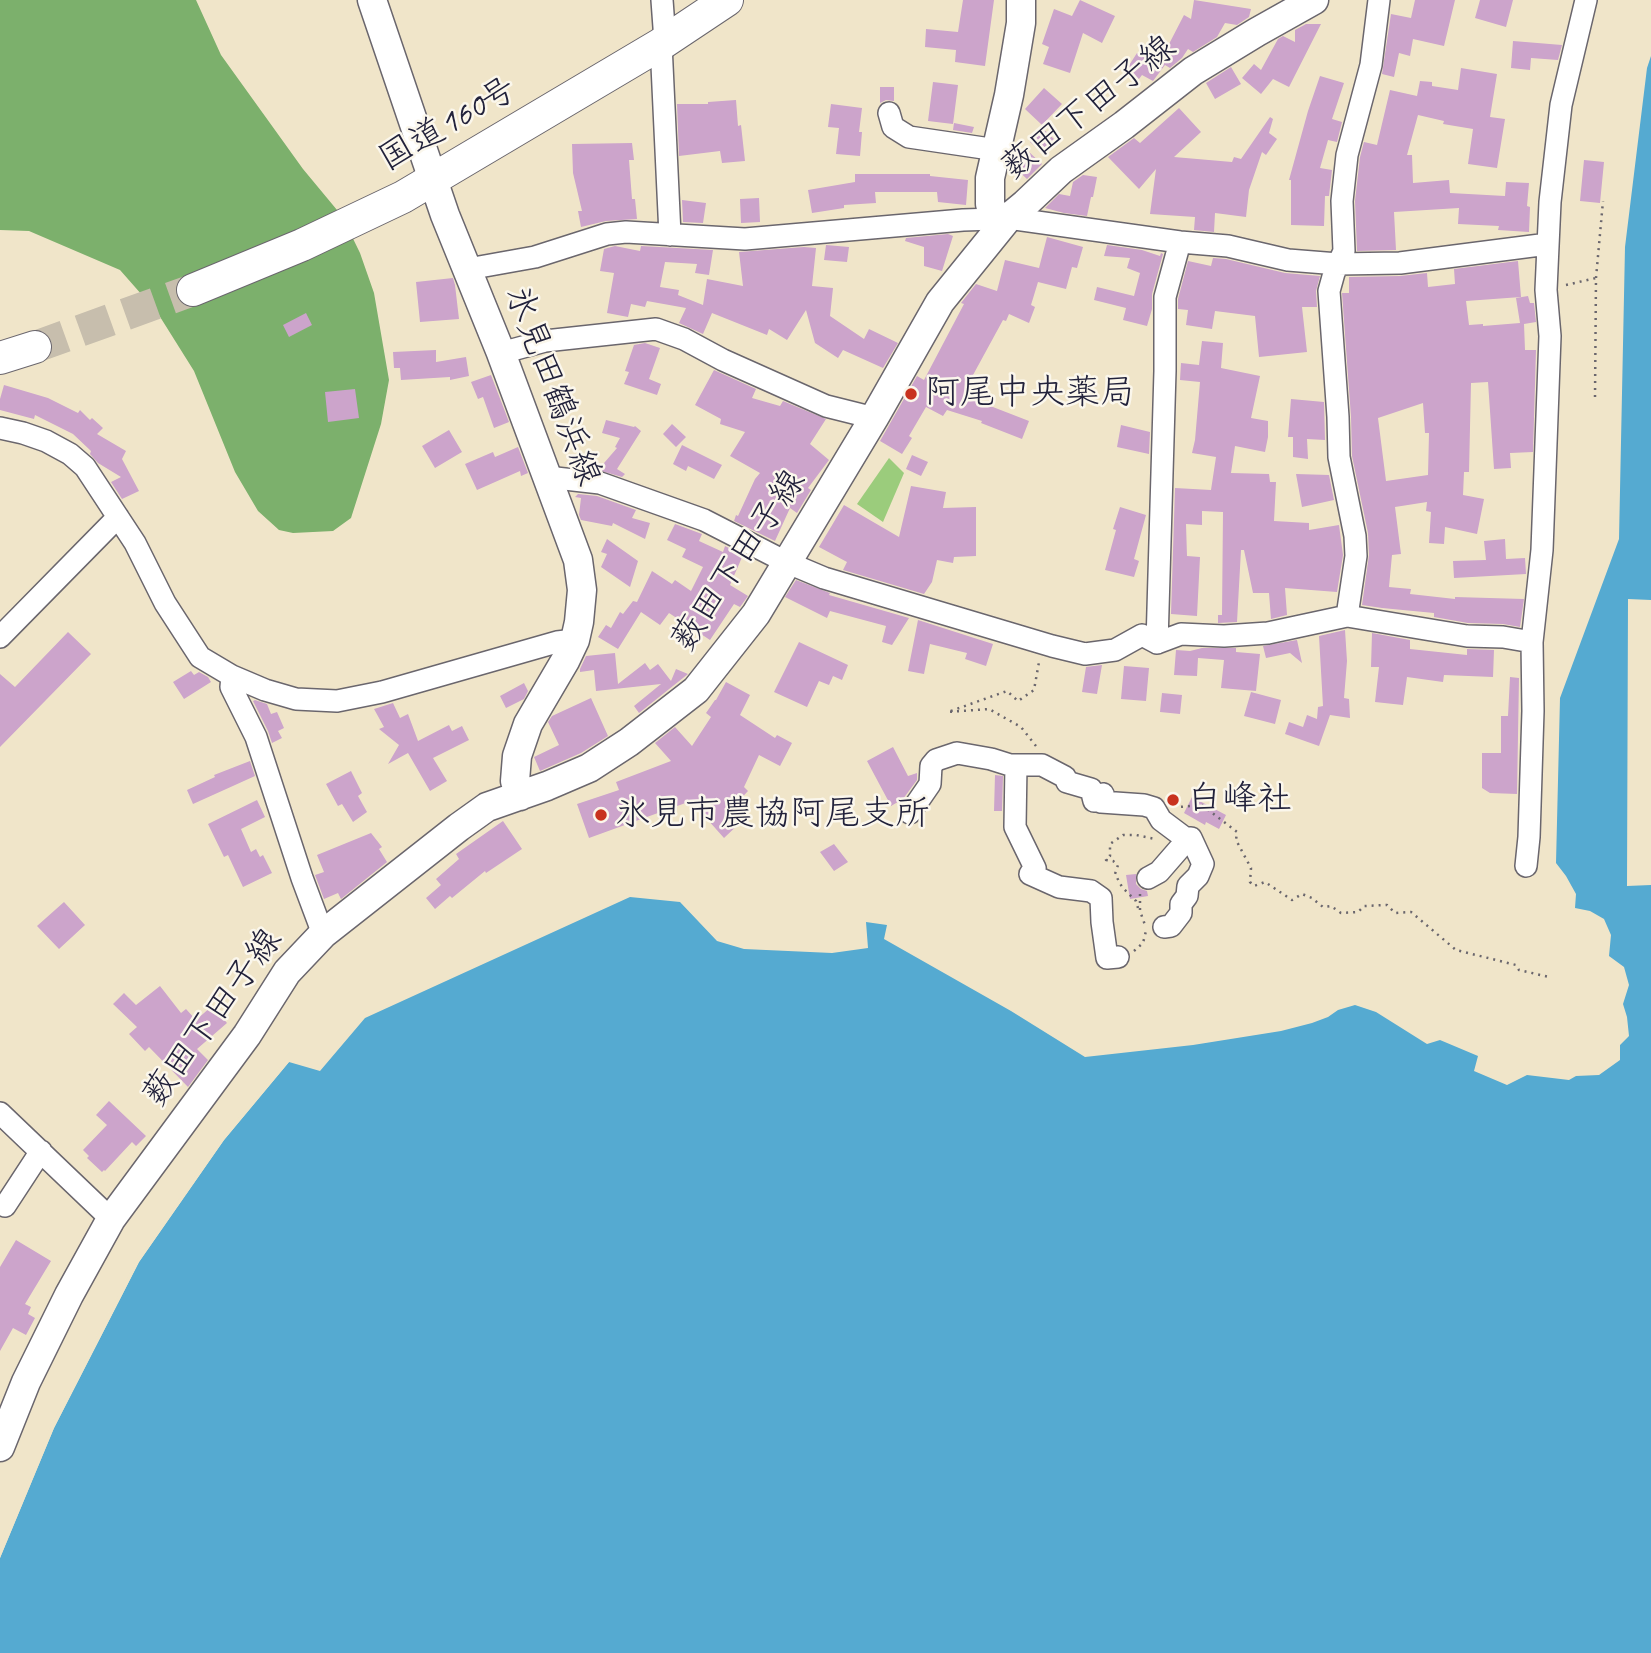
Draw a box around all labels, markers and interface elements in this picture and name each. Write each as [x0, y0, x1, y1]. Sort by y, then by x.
street label: 薮田下田子線 [993, 27, 1185, 189]
street label: 国道160号 [372, 69, 524, 181]
street label: 氷見田鶴浜線 [495, 280, 609, 492]
place label: 阿尾中央薬局 [925, 373, 1135, 415]
marker: 阿尾中央薬局 [903, 386, 919, 402]
street label: 薮田下田子線 [663, 462, 815, 660]
place label: 白峰社 [1187, 779, 1292, 821]
marker: 白峰社 [1165, 792, 1181, 808]
place label: 氷見市農協阿尾支所 [615, 794, 930, 836]
marker: 氷見市農協阿尾支所 [593, 807, 609, 823]
street label: 薮田下田子線 [134, 921, 292, 1115]

